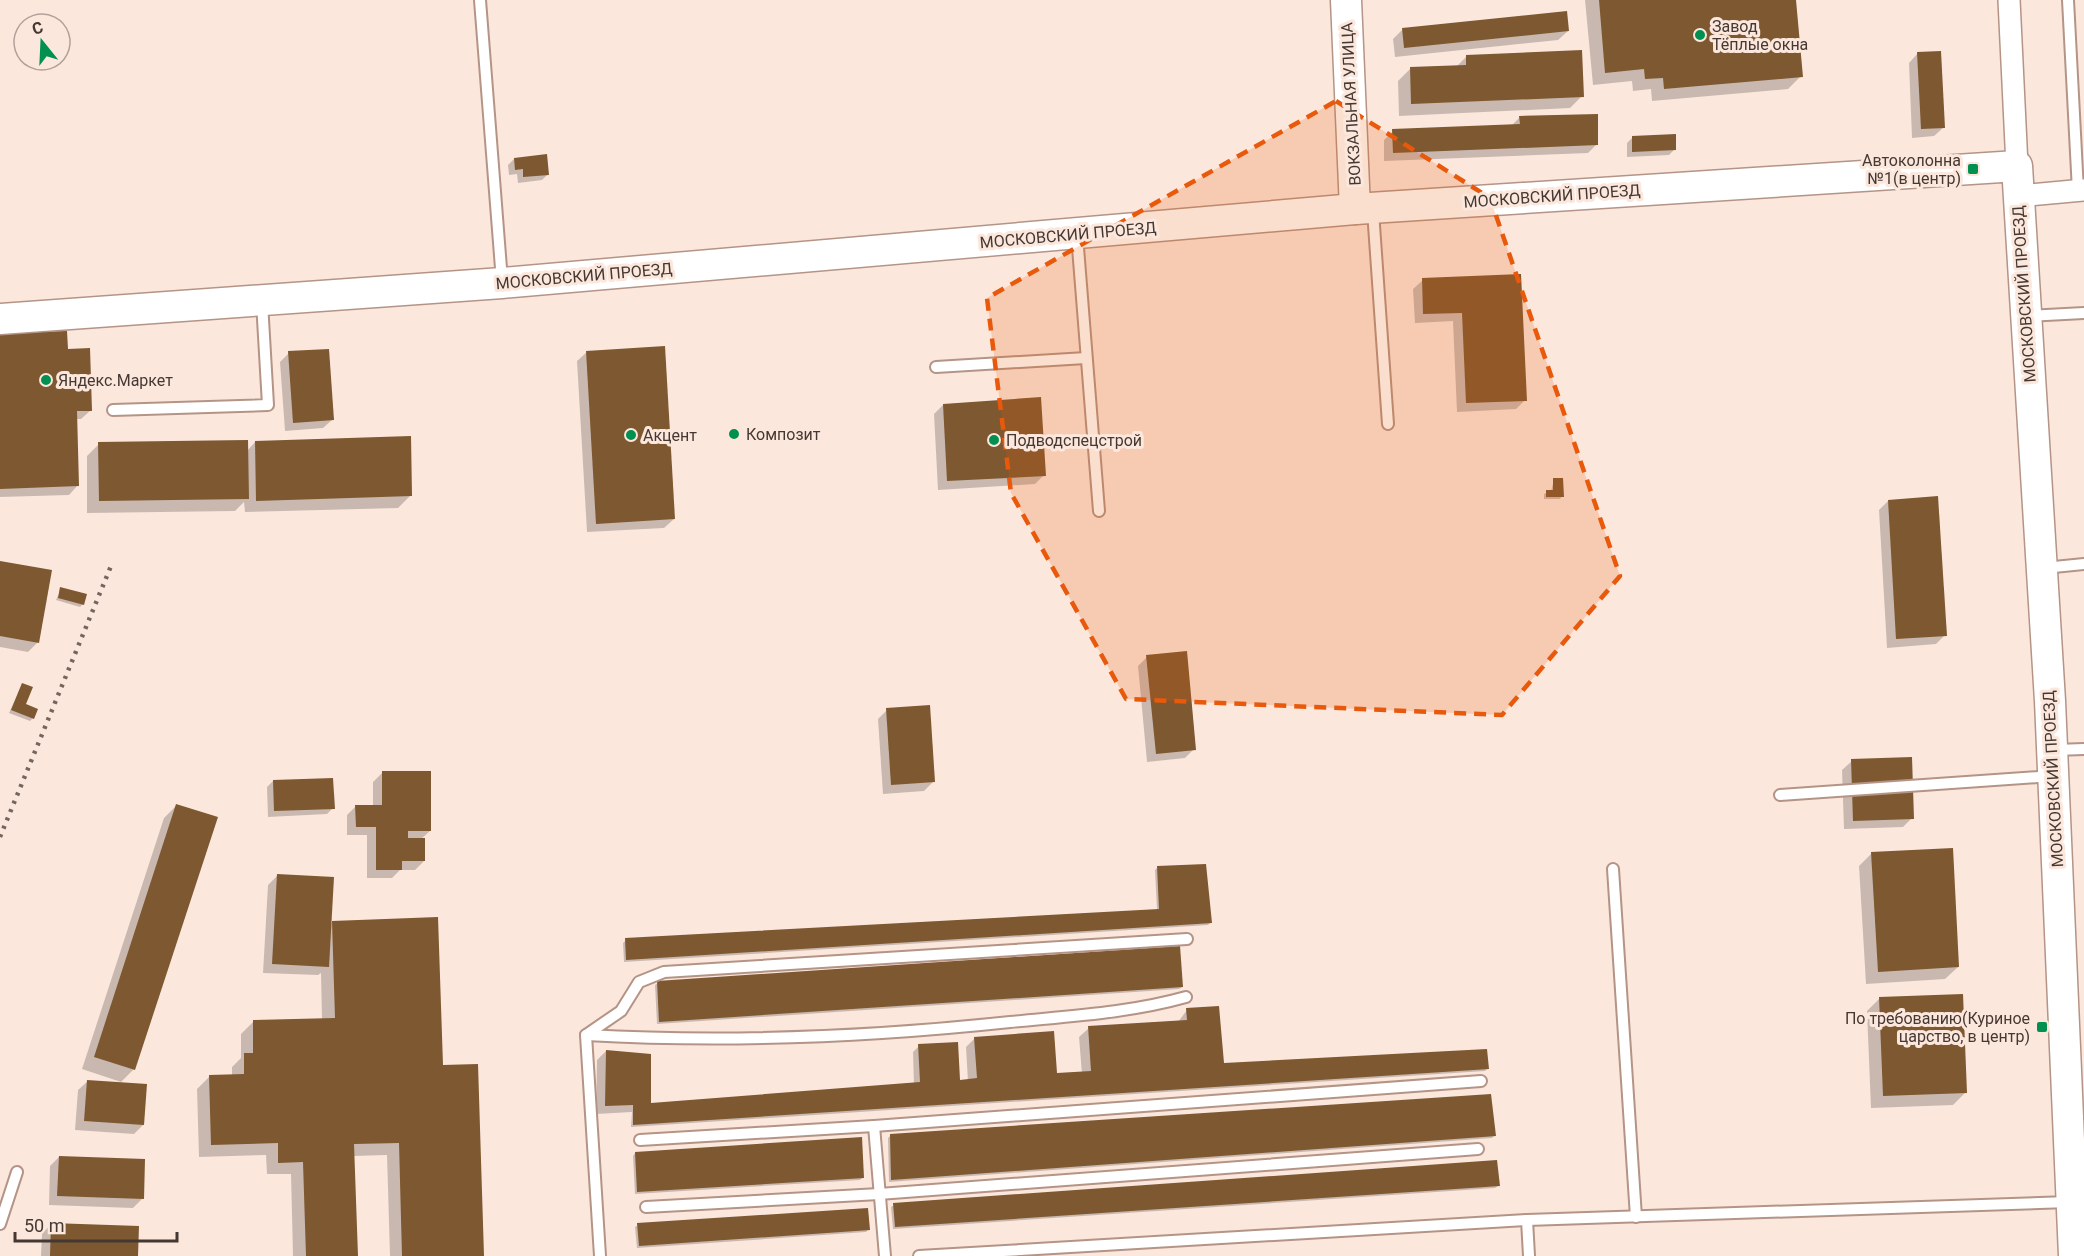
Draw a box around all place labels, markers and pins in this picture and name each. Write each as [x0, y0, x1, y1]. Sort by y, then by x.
place label: Завод Тёплые окна [1712, 17, 1808, 54]
marker: Завод Тёплые окна [1693, 28, 1707, 42]
place label: Автоколонна №1(в центр) [1862, 151, 1961, 188]
marker: Автоколонна №1(в центр) [1966, 162, 1980, 176]
place label: Яндекс.Маркет [58, 371, 173, 390]
marker: Яндекс.Маркет [39, 373, 53, 387]
place label: Композит [746, 425, 821, 444]
place label: Акцент [643, 426, 697, 445]
marker: Композит [727, 427, 741, 441]
marker: Акцент [624, 428, 638, 442]
place label: Подводспецстрой [1006, 431, 1142, 450]
marker: Подводспецстрой [987, 433, 1001, 447]
place label: По требованию(Куриное царство, в центр) [1845, 1009, 2030, 1046]
marker: По требованию(Куриное царство, в центр) [2035, 1020, 2049, 1034]

